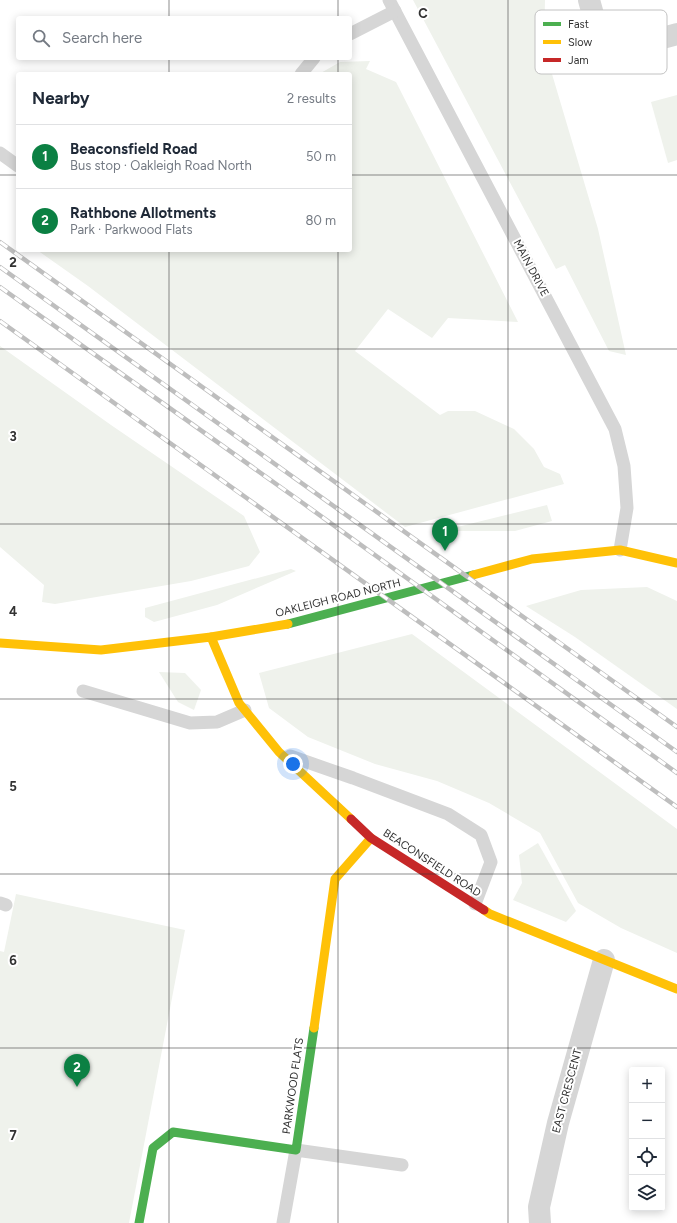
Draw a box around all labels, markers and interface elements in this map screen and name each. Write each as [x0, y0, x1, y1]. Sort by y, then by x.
text: C [418, 6, 428, 21]
legend [535, 10, 667, 74]
search box [16, 16, 352, 60]
text: Fast [568, 18, 589, 31]
icon: search [30, 27, 52, 49]
text: Search here [62, 29, 142, 47]
text: Slow [568, 36, 592, 49]
text: Jam [568, 54, 589, 67]
text: Nearby [32, 88, 90, 108]
text: 2 results [287, 91, 336, 106]
text: Beaconsfield Road [70, 140, 198, 158]
text: 1 [42, 149, 48, 164]
text: 50 m [306, 149, 336, 164]
text: Bus stop · Oakleigh Road North [70, 158, 252, 173]
text: Rathbone Allotments [70, 204, 216, 222]
text: 2 [41, 213, 49, 228]
text: 80 m [305, 213, 336, 228]
text: Park · Parkwood Flats [70, 222, 193, 237]
street label: MAIN DRIVE [511, 237, 551, 299]
text: 2 [9, 255, 17, 270]
text: 3 [9, 429, 17, 444]
pin: 1 [432, 518, 458, 551]
street label: OAKLEIGH ROAD NORTH [274, 576, 402, 620]
text: 4 [9, 604, 17, 619]
your location [283, 754, 303, 774]
text: 5 [9, 779, 17, 794]
street label: BEACONSFIELD ROAD [381, 826, 484, 900]
text: 6 [9, 953, 17, 968]
street label: PARKWOOD FLATS [280, 1037, 306, 1135]
street label: EAST CRESCENT [550, 1047, 584, 1135]
pin: 2 [64, 1054, 90, 1087]
map controls [629, 1067, 665, 1211]
button: + [629, 1067, 665, 1103]
button: − [629, 1103, 665, 1139]
text: 7 [9, 1128, 17, 1143]
button: locate [629, 1139, 665, 1175]
button: layers [629, 1175, 665, 1211]

